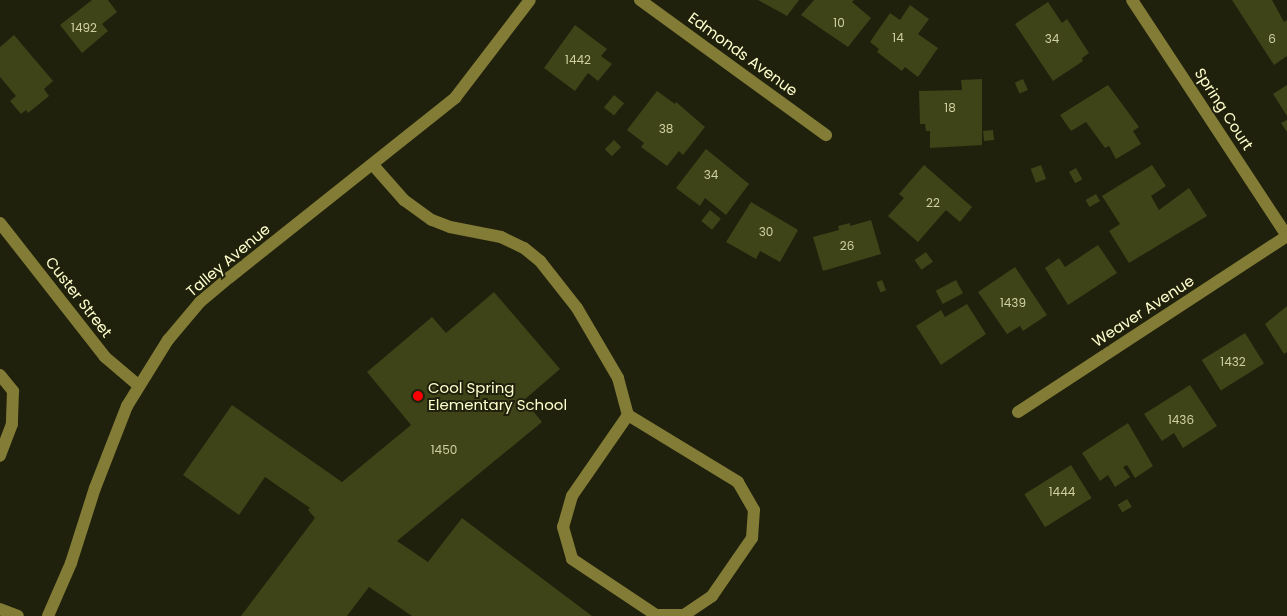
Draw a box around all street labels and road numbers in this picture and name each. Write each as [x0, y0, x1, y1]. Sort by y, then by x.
street label: Edmonds Avenue [685, 8, 801, 100]
street label: Spring Court [1191, 65, 1257, 153]
street label: Talley Avenue [182, 220, 274, 300]
street label: Custer Street [42, 253, 116, 341]
street label: Weaver Avenue [1089, 271, 1197, 351]

